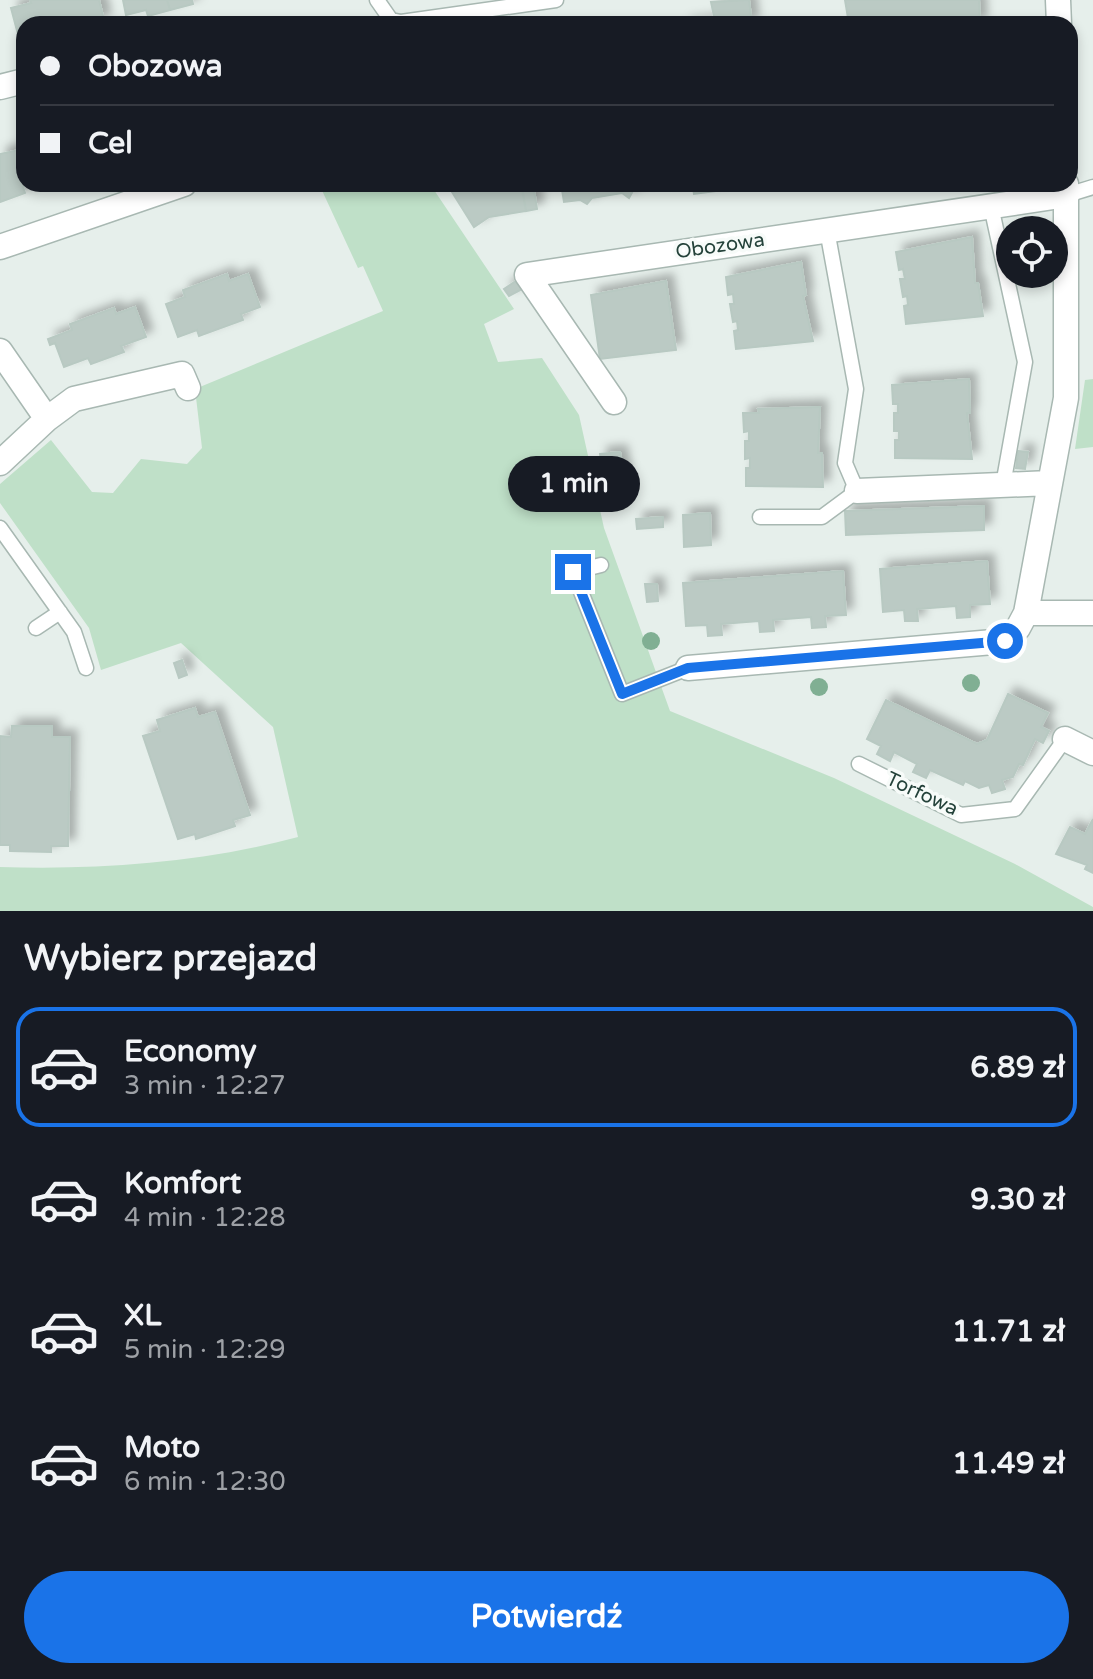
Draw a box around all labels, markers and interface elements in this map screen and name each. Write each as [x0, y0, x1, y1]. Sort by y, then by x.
text: Obozowa [88, 48, 223, 85]
text: Cel [88, 125, 133, 162]
map controls [996, 216, 1068, 288]
button: locate [996, 216, 1068, 288]
street label: Obozowa [674, 228, 766, 264]
callout: 1 min [507, 456, 639, 512]
text: 1 min [539, 468, 609, 499]
route end [555, 554, 591, 590]
route start [987, 623, 1023, 659]
street label: Torfowa [882, 767, 962, 821]
text: Wybierz przejazd [24, 937, 317, 980]
icon: car [28, 1031, 100, 1103]
text: Economy [124, 1033, 257, 1070]
text: 6.89 zł [970, 1049, 1065, 1086]
text: 3 min · 12:27 [124, 1070, 286, 1101]
icon: car [28, 1163, 100, 1235]
text: Komfort [124, 1165, 241, 1202]
text: 9.30 zł [970, 1181, 1065, 1218]
text: 4 min · 12:28 [124, 1202, 286, 1233]
icon: car [28, 1295, 100, 1367]
text: XL [124, 1297, 161, 1334]
text: 11.71 zł [952, 1313, 1065, 1350]
text: 5 min · 12:29 [124, 1334, 286, 1365]
icon: car [28, 1427, 100, 1499]
text: Moto [124, 1429, 200, 1466]
text: 11.49 zł [952, 1445, 1065, 1482]
text: 6 min · 12:30 [124, 1466, 286, 1497]
button: Potwierdź [24, 1571, 1069, 1663]

